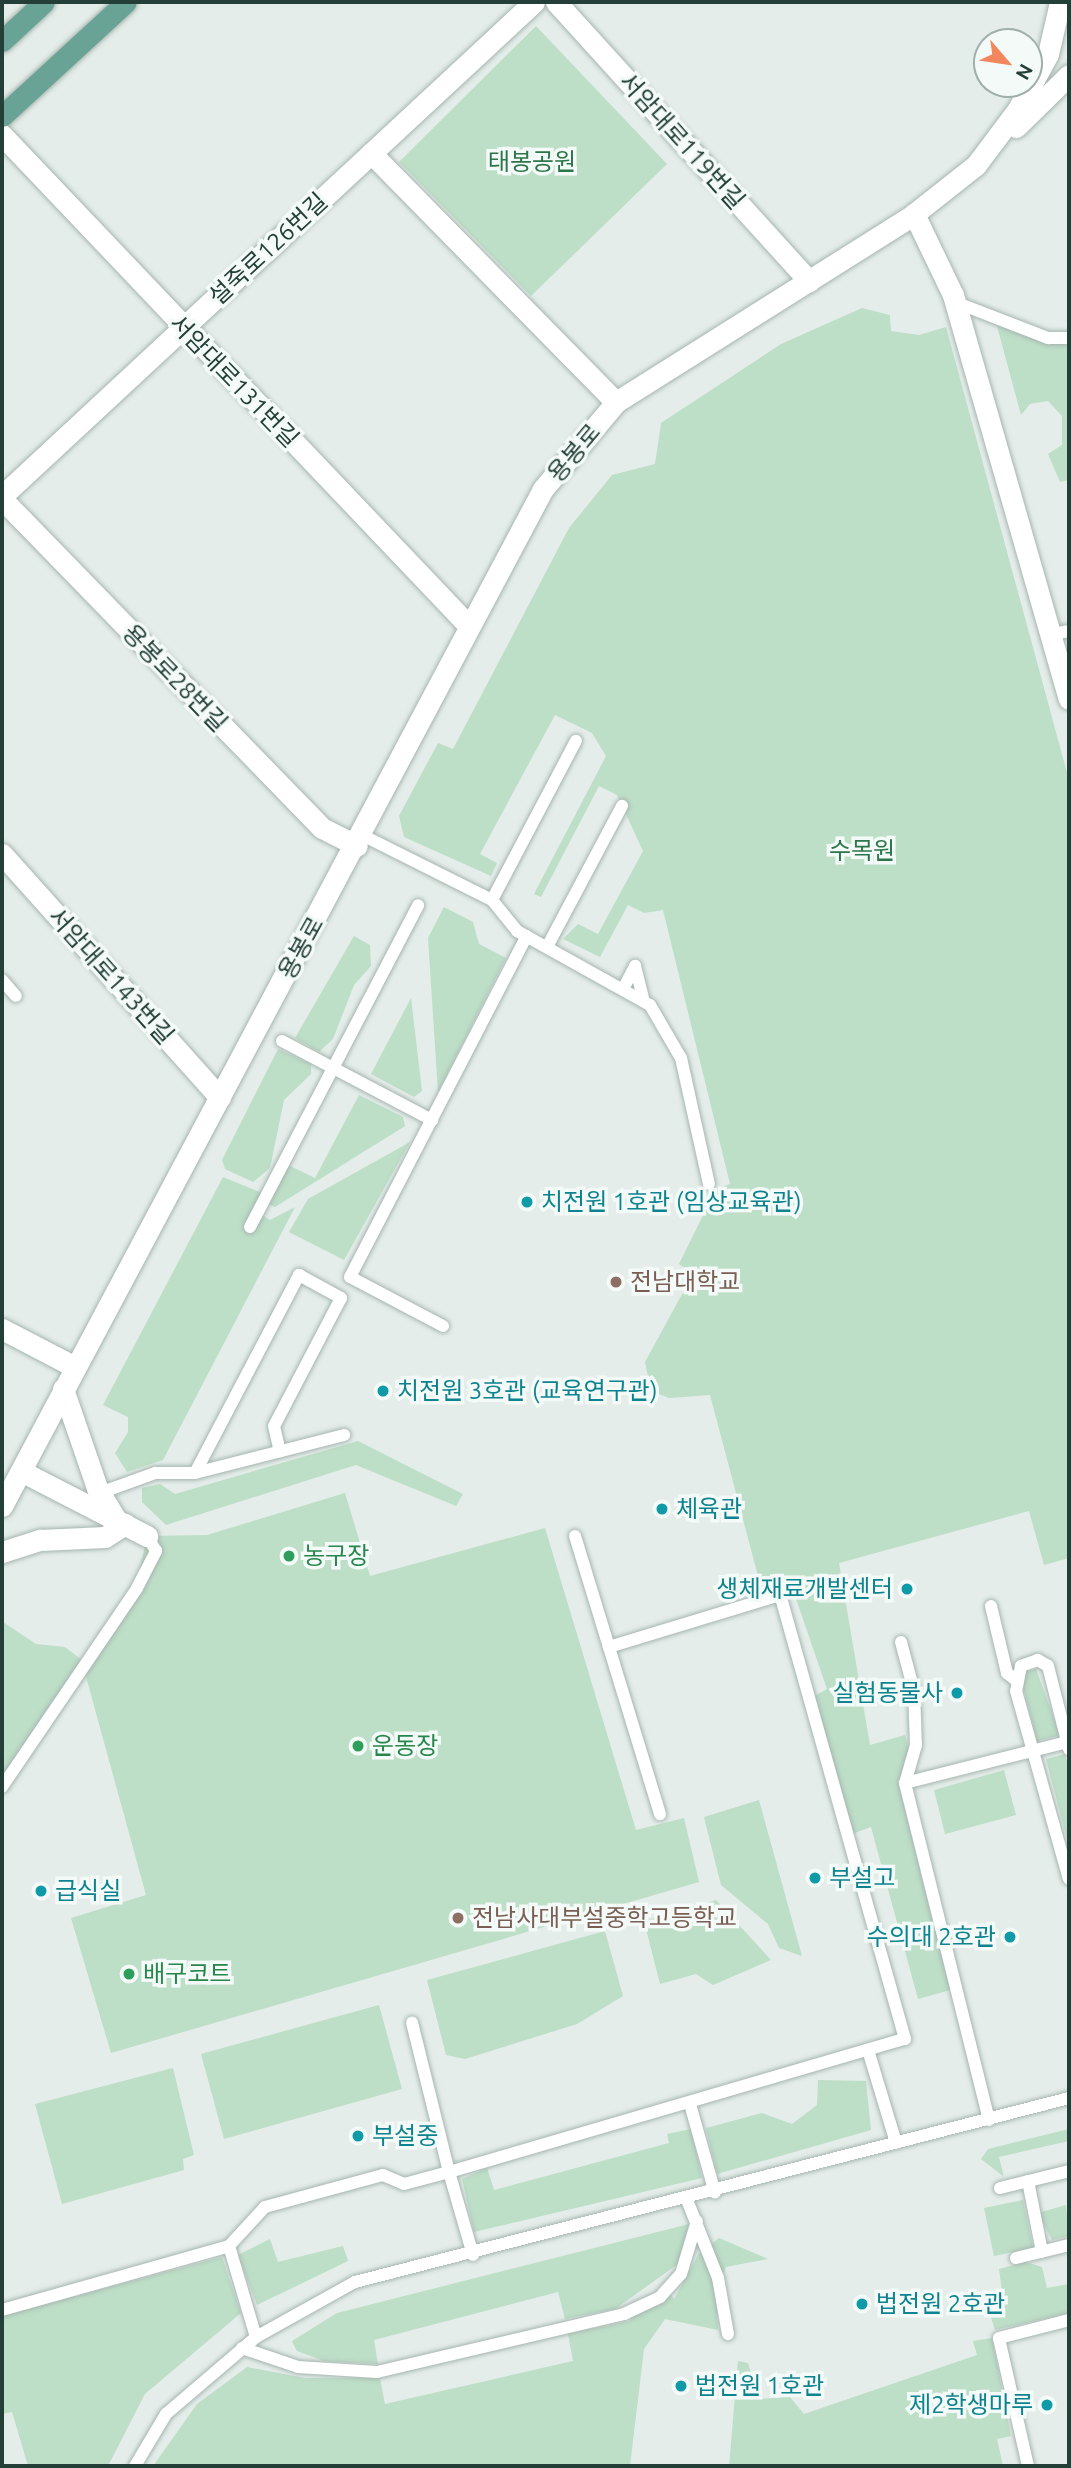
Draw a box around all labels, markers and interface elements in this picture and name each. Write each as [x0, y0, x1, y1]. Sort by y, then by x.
north arrow [973, 28, 1043, 98]
text: N [1012, 61, 1038, 84]
street label: 서암대로119번길 [613, 67, 751, 215]
park label: 태봉공원 [488, 148, 576, 176]
street label: 설죽로126번길 [203, 187, 333, 311]
street label: 서암대로131번길 [164, 309, 304, 453]
street label: 용봉로 [542, 418, 606, 488]
street label: 용봉로28번길 [117, 619, 233, 737]
park label: 수목원 [829, 837, 895, 865]
street label: 서암대로143번길 [42, 902, 180, 1050]
street label: 용봉로 [272, 912, 330, 984]
place label: 치전원 1호관 (임상교육관) [541, 1188, 801, 1216]
marker: 치전원 1호관 (임상교육관) [519, 1194, 535, 1210]
place label: 전남대학교 [630, 1268, 740, 1296]
marker: 전남대학교 [608, 1274, 624, 1290]
place label: 치전원 3호관 (교육연구관) [397, 1377, 657, 1405]
marker: 치전원 3호관 (교육연구관) [375, 1383, 391, 1399]
place label: 체육관 [676, 1495, 742, 1523]
marker: 체육관 [654, 1501, 670, 1517]
place label: 농구장 [303, 1542, 369, 1570]
marker: 농구장 [281, 1548, 297, 1564]
place label: 생체재료개발센터 [716, 1575, 893, 1603]
marker: 생체재료개발센터 [899, 1581, 915, 1597]
place label: 실험동물사 [833, 1679, 943, 1707]
marker: 실험동물사 [949, 1685, 965, 1701]
place label: 운동장 [372, 1732, 438, 1760]
marker: 운동장 [350, 1738, 366, 1754]
place label: 부설고 [829, 1864, 895, 1892]
marker: 부설고 [807, 1870, 823, 1886]
place label: 급식실 [55, 1877, 121, 1905]
marker: 급식실 [33, 1883, 49, 1899]
place label: 전남사대부설중학고등학교 [472, 1904, 737, 1932]
marker: 전남사대부설중학고등학교 [450, 1910, 466, 1926]
place label: 수의대 2호관 [867, 1923, 996, 1951]
marker: 수의대 2호관 [1002, 1929, 1018, 1945]
place label: 배구코트 [143, 1960, 231, 1988]
marker: 배구코트 [121, 1966, 137, 1982]
place label: 부설중 [372, 2122, 438, 2150]
marker: 부설중 [350, 2128, 366, 2144]
place label: 법전원 2호관 [876, 2290, 1005, 2318]
marker: 법전원 2호관 [854, 2296, 870, 2312]
place label: 법전원 1호관 [695, 2372, 824, 2400]
marker: 법전원 1호관 [673, 2378, 689, 2394]
place label: 제2학생마루 [909, 2391, 1033, 2419]
marker: 제2학생마루 [1039, 2397, 1055, 2413]

